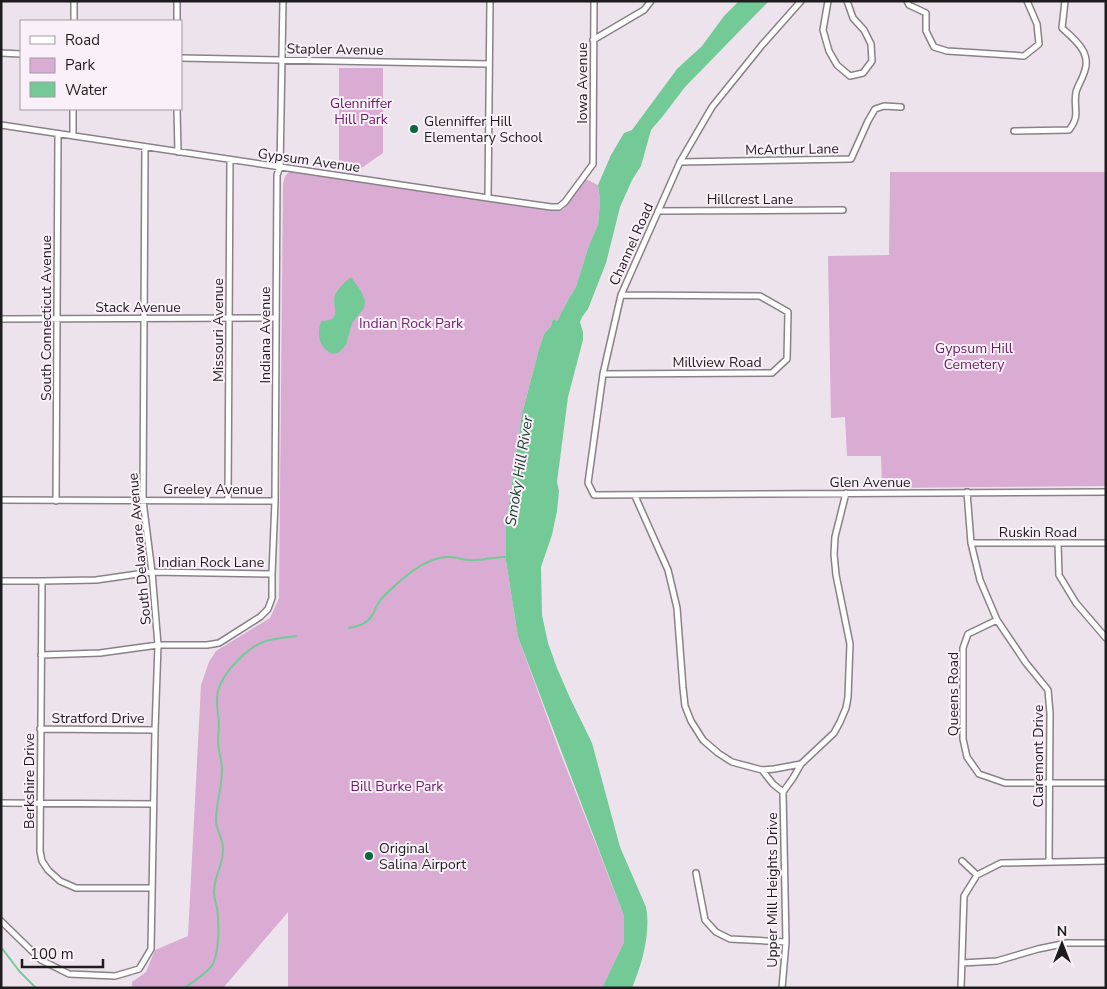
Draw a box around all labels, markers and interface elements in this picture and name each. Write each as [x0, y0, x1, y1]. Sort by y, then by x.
legend [20, 20, 182, 110]
text: Road [65, 30, 100, 50]
street label: Stapler Avenue [286, 39, 384, 60]
street label: Iowa Avenue [573, 42, 592, 124]
text: Park [65, 55, 95, 75]
text: Water [65, 80, 108, 100]
park label: Glenniffer Hill Park [330, 94, 392, 129]
place label: Glenniffer Hill Elementary School [424, 112, 543, 147]
marker: Glenniffer Hill Elementary School [408, 123, 420, 135]
street label: McArthur Lane [745, 139, 839, 160]
street label: Gypsum Avenue [256, 144, 361, 177]
street label: Hillcrest Lane [707, 190, 793, 209]
street label: Channel Road [605, 200, 658, 288]
street label: South Connecticut Avenue [37, 235, 56, 401]
street label: Missouri Avenue [209, 278, 228, 382]
street label: Indiana Avenue [256, 287, 275, 383]
street label: Stack Avenue [95, 298, 181, 317]
park label: Indian Rock Park [359, 314, 464, 333]
park label: Gypsum Hill Cemetery [935, 339, 1014, 374]
street label: Millview Road [672, 353, 762, 372]
water label: Smoky Hill River [500, 414, 538, 528]
street label: South Delaware Avenue [123, 472, 156, 626]
street label: Glen Avenue [830, 473, 910, 492]
street label: Greeley Avenue [163, 480, 263, 499]
street label: Ruskin Road [999, 523, 1077, 542]
street label: Indian Rock Lane [158, 553, 264, 572]
street label: Queens Road [944, 652, 963, 736]
street label: Claremont Drive [1029, 705, 1048, 807]
street label: Stratford Drive [52, 709, 144, 728]
street label: Berkshire Drive [20, 733, 39, 829]
park label: Bill Burke Park [351, 777, 444, 796]
street label: Upper Mill Heights Drive [763, 812, 782, 968]
place label: Original Salina Airport [379, 839, 466, 874]
marker: Original Salina Airport [363, 850, 375, 862]
north arrow [1037, 919, 1087, 969]
text: N [1057, 922, 1067, 941]
scale bar [22, 936, 104, 968]
text: 100 m [30, 944, 74, 964]

